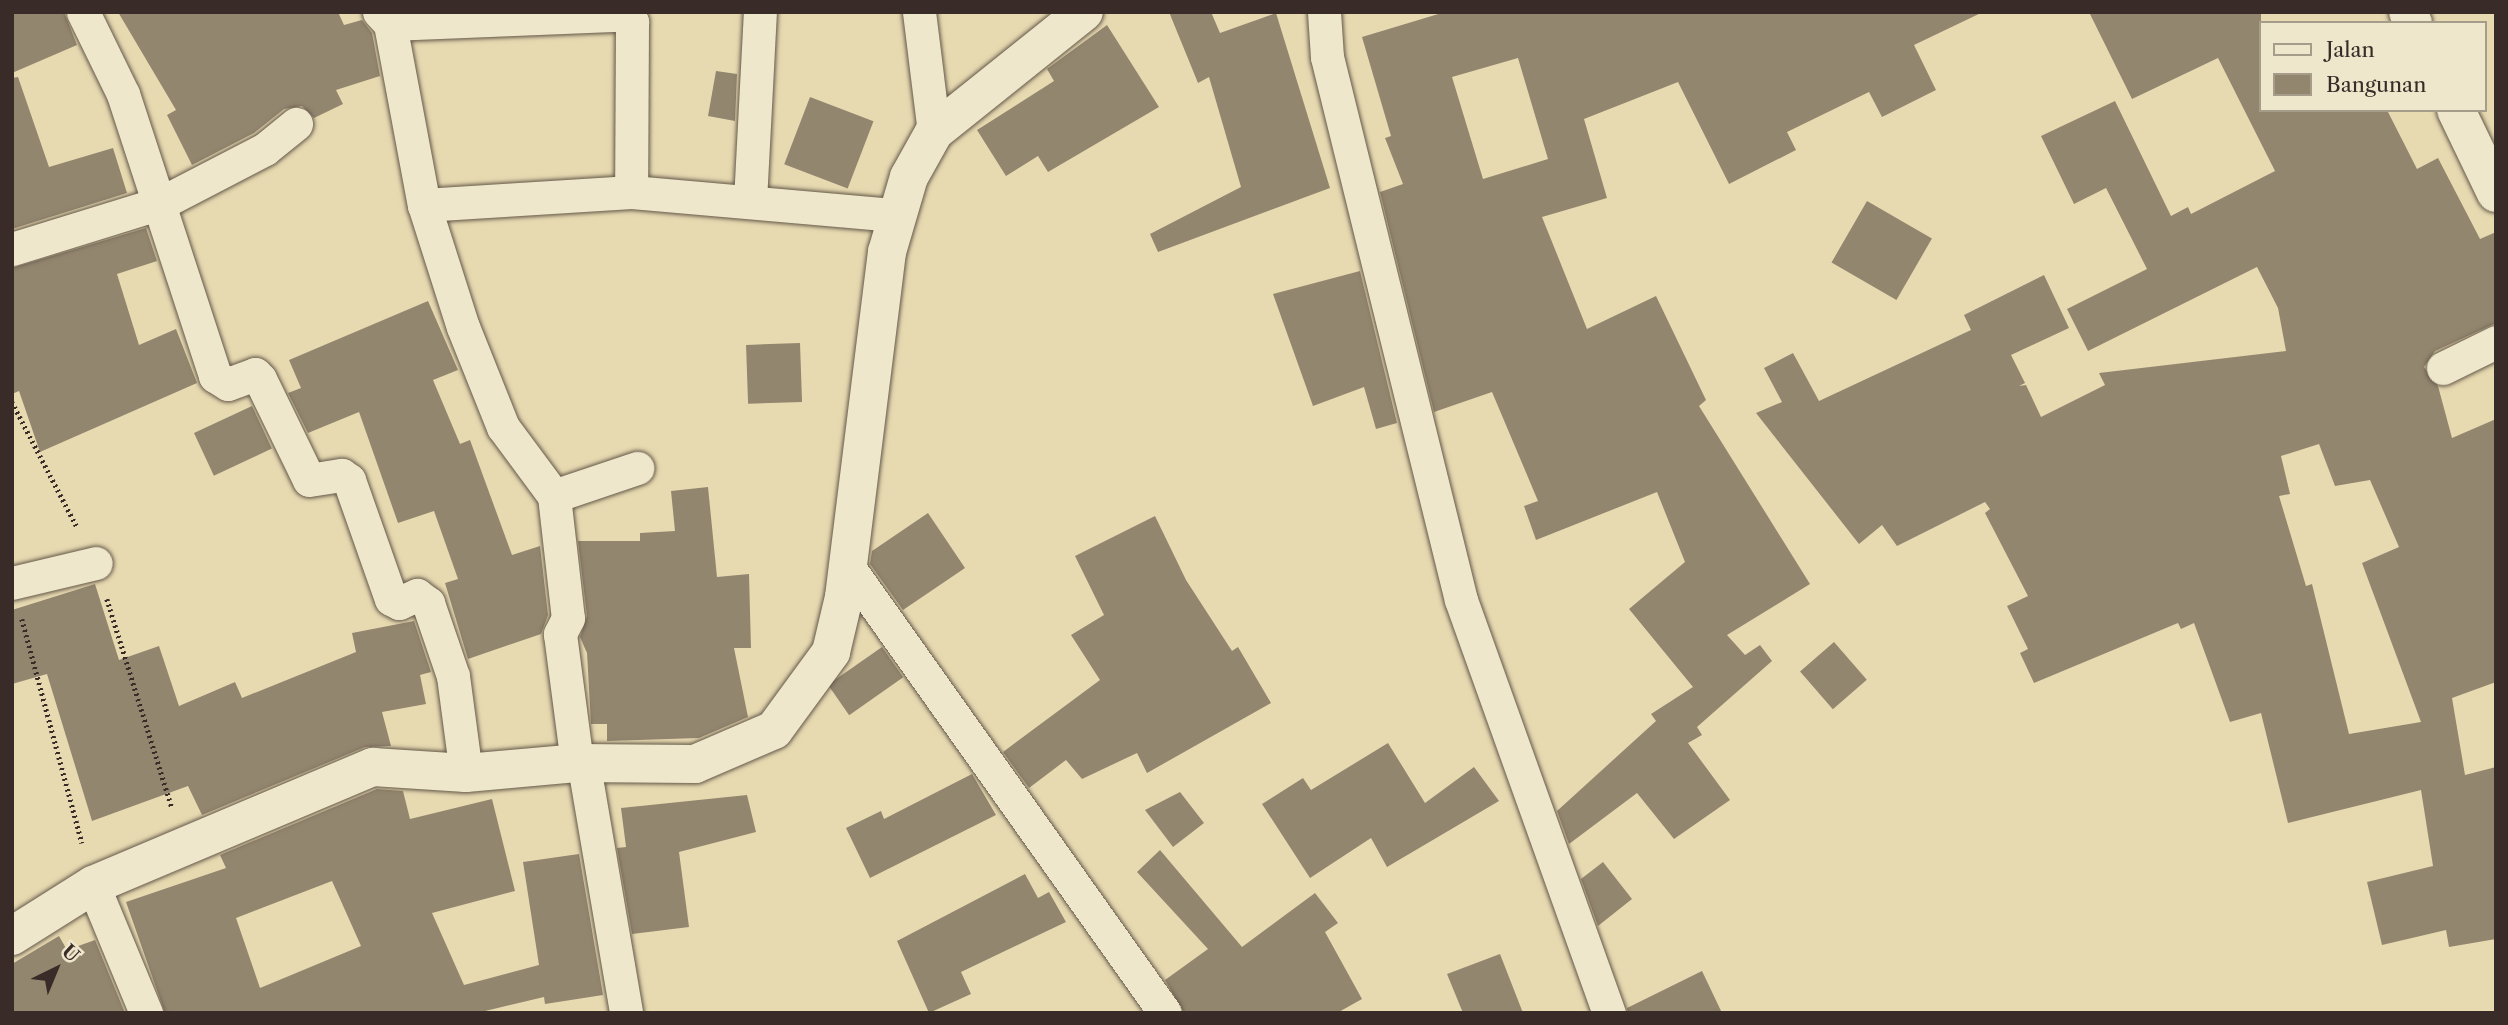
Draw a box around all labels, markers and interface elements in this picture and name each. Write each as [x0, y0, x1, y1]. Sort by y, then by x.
legend [2260, 21, 2487, 112]
text: Jalan [2326, 37, 2375, 62]
text: Bangunan [2326, 72, 2426, 97]
north arrow [21, 934, 91, 1004]
text: U [57, 940, 84, 967]

